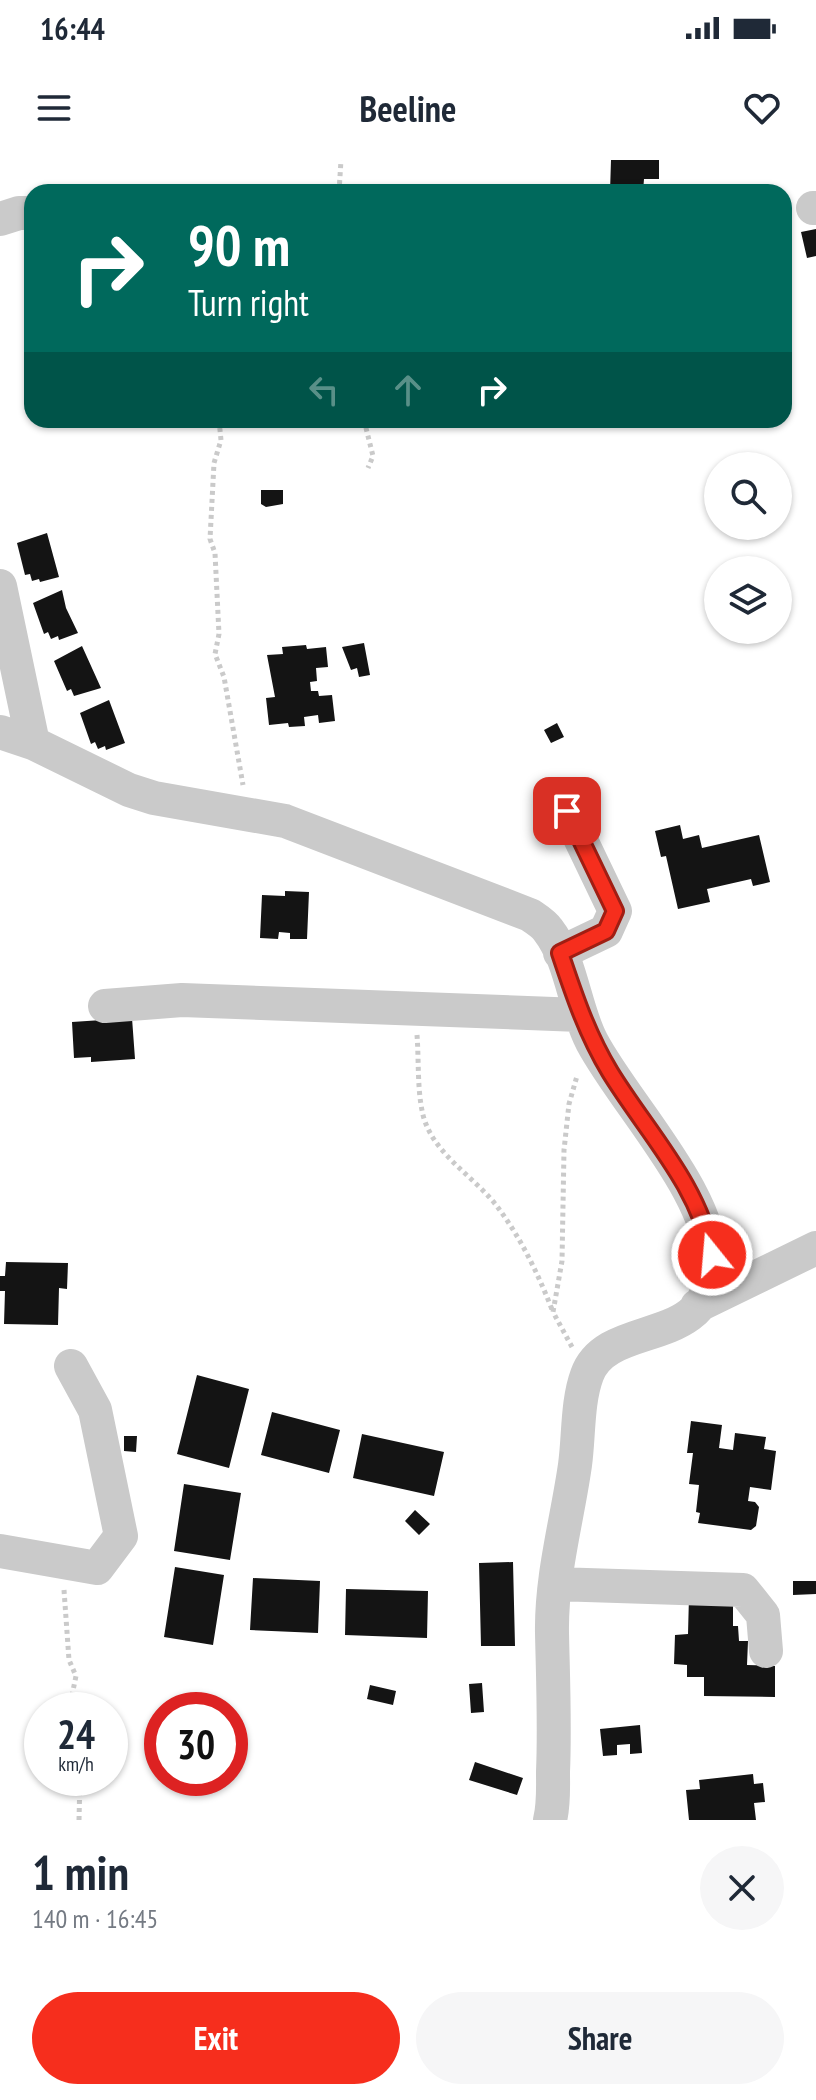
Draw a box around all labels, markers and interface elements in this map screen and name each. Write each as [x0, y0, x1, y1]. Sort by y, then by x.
text: 16:44 [40, 9, 105, 48]
text: Beeline [360, 85, 456, 132]
icon: menu [32, 86, 76, 130]
icon: heart [740, 86, 784, 130]
text: 90 m [188, 209, 290, 281]
icon: right [56, 216, 160, 320]
text: Turn right [188, 279, 309, 326]
icon: left [302, 368, 346, 412]
icon: ahead [386, 368, 430, 412]
icon: right [470, 368, 514, 412]
map controls [704, 452, 792, 644]
button: search [704, 452, 792, 540]
button: layers [704, 556, 792, 644]
pin [533, 777, 601, 845]
icon: arrive [545, 789, 589, 833]
position arrow [670, 1213, 754, 1297]
speed limit sign: 30 [144, 1692, 248, 1796]
text: 24 [57, 1708, 95, 1760]
text: km/h [58, 1751, 94, 1777]
text: 1 min [32, 1841, 129, 1903]
button: close [700, 1846, 784, 1930]
text: 140 m · 16:45 [32, 1902, 158, 1935]
button: Exit [32, 1992, 400, 2084]
button: Share [416, 1992, 784, 2084]

